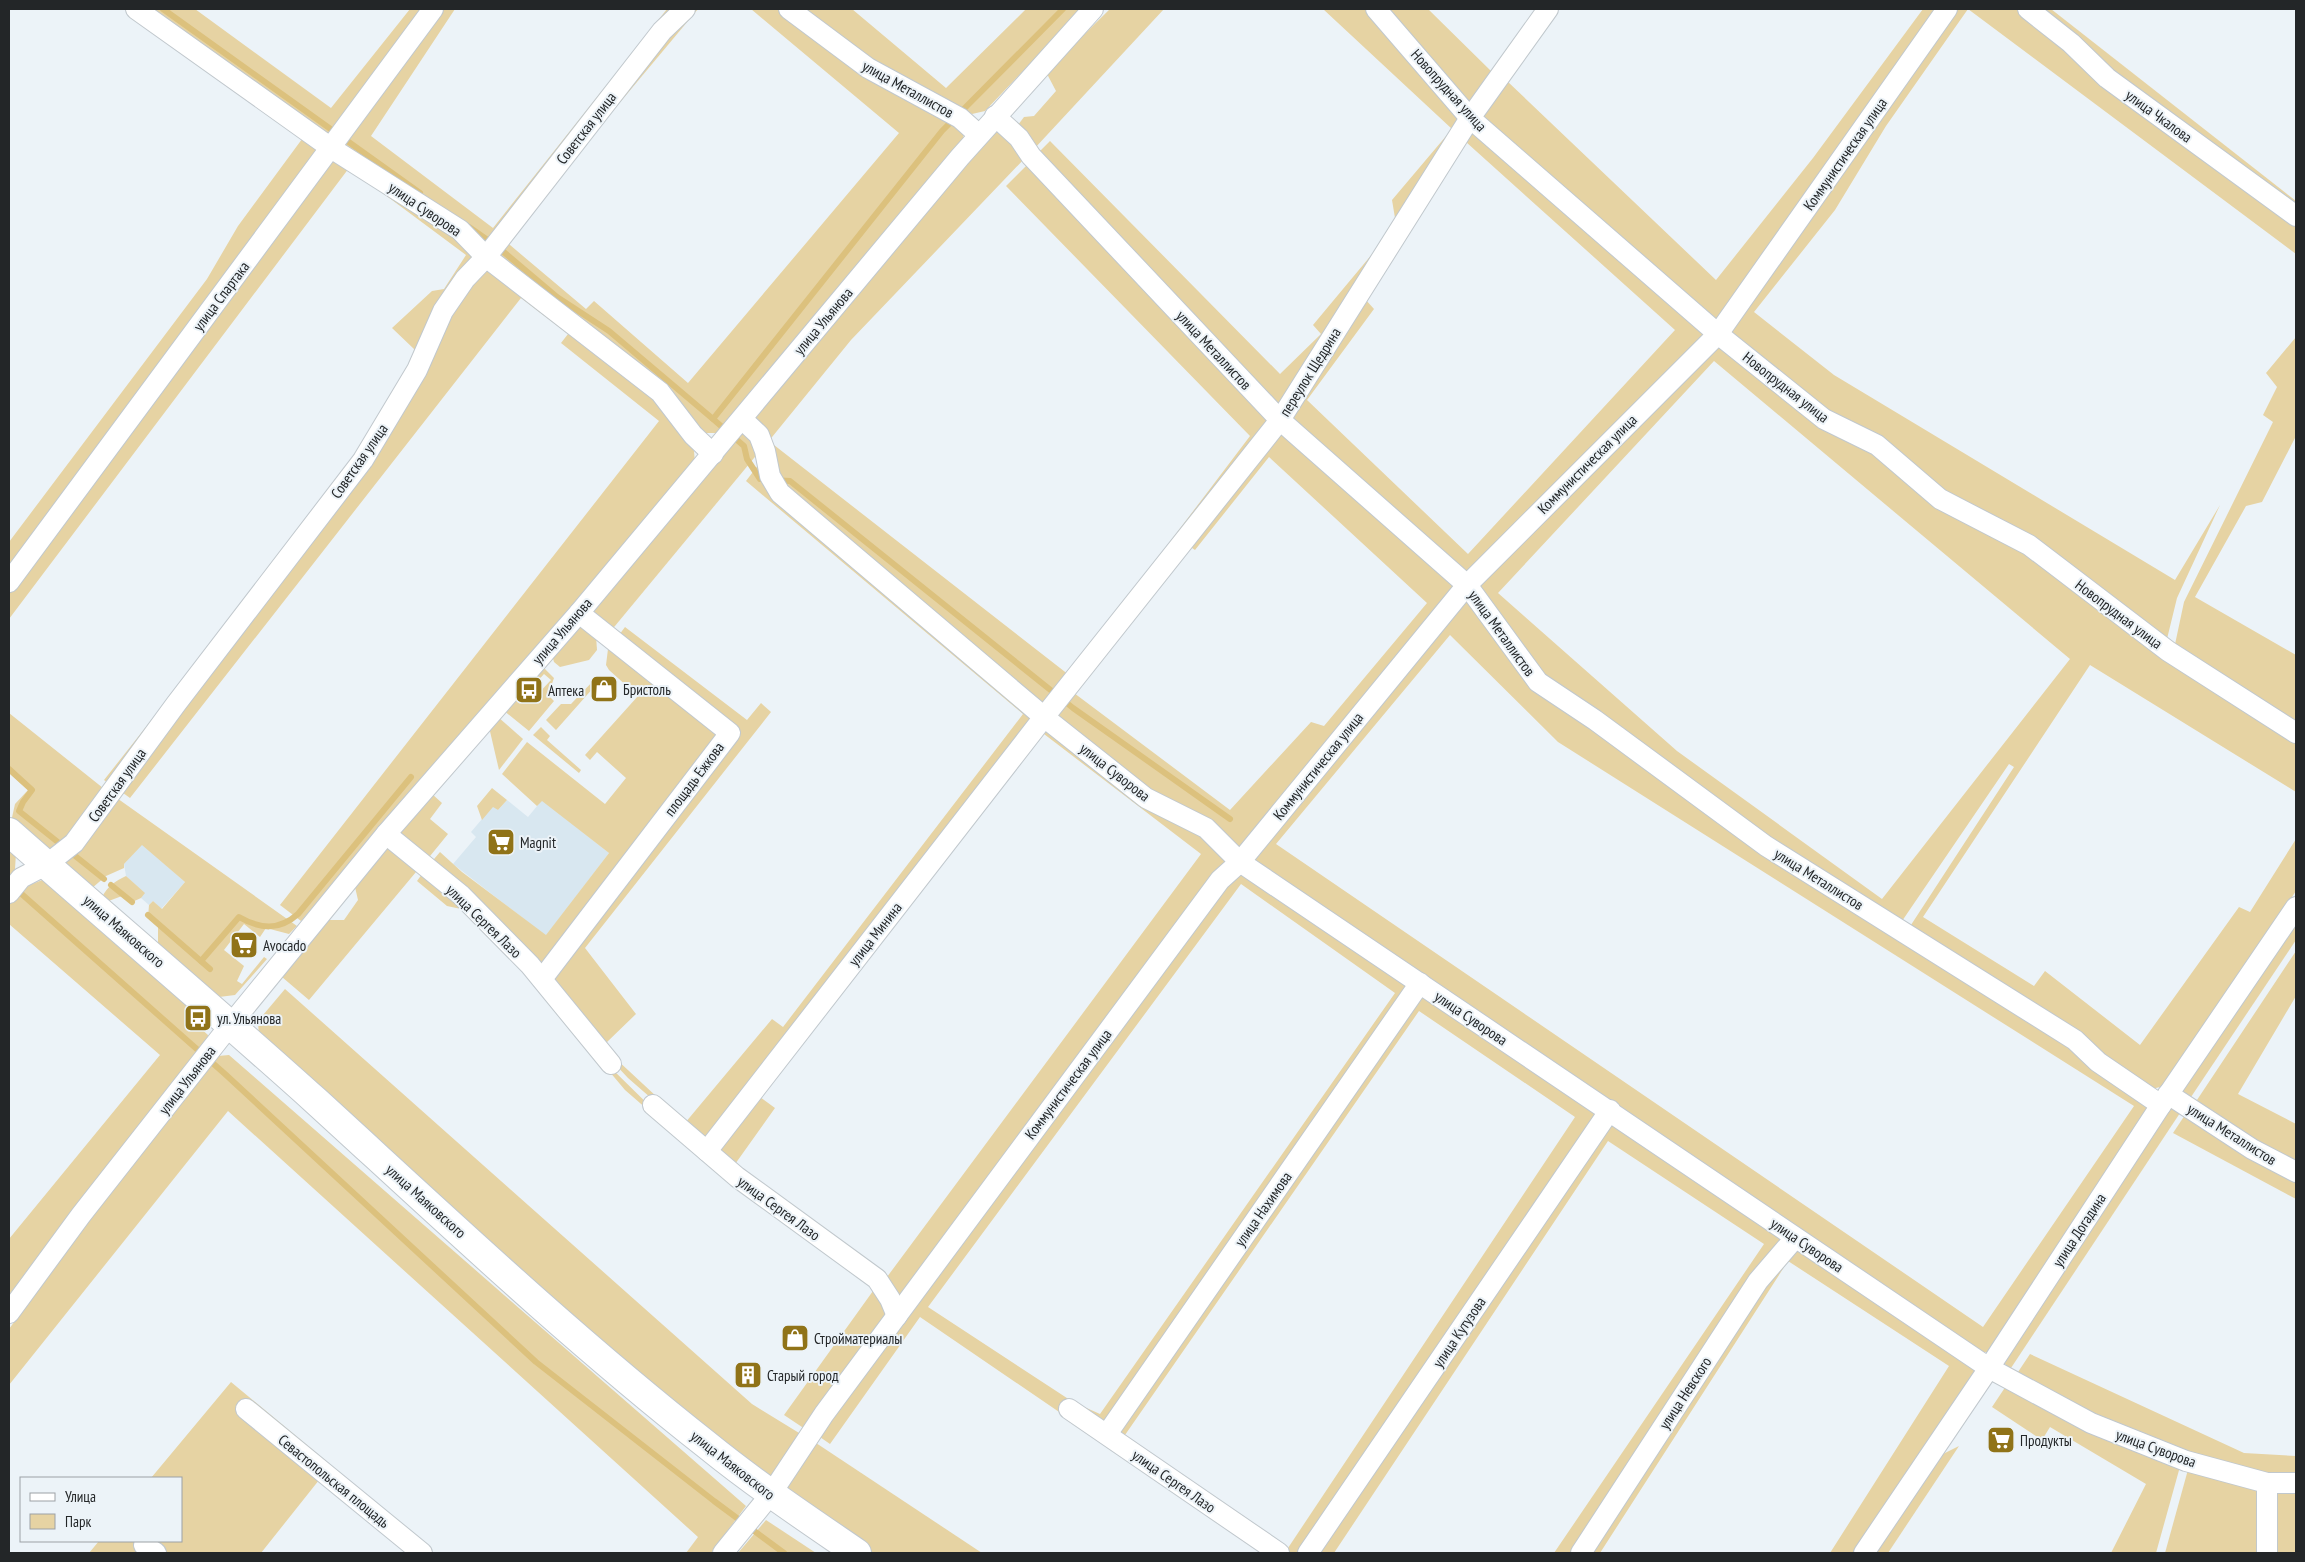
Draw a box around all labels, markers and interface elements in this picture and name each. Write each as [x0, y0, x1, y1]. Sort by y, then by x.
street label: Новопрудная улица [1407, 45, 1491, 135]
street label: улица Металлистов [859, 56, 957, 122]
street label: улица Чкалова [2122, 85, 2196, 147]
street label: Советская улица [552, 88, 620, 168]
street label: Коммунистическая улица [1799, 94, 1891, 214]
street label: улица Суворова [385, 178, 465, 240]
street label: улица Спартака [189, 257, 253, 335]
street label: улица Ульянова [789, 284, 857, 358]
street label: улица Металлистов [1172, 306, 1256, 394]
street label: переулок Щедрина [1275, 324, 1345, 420]
street label: Новопрудная улица [1739, 347, 1833, 427]
street label: Коммунистическая улица [1533, 410, 1641, 518]
street label: Советская улица [326, 420, 392, 502]
street label: Новопрудная улица [2072, 575, 2166, 653]
street label: улица Металлистов [1464, 586, 1540, 680]
street label: улица Ульянова [528, 594, 596, 668]
shop icon: Бристоль [589, 674, 619, 704]
bus stop icon: Аптека [514, 675, 544, 705]
place label: Бристоль [623, 680, 671, 699]
place label: Аптека [548, 681, 584, 700]
street label: Коммунистическая улица [1269, 708, 1367, 824]
street label: площадь Ежкова [660, 738, 728, 820]
street label: улица Суворова [1076, 739, 1154, 805]
street label: Советская улица [84, 744, 150, 826]
supermarket icon: Magnit [486, 827, 516, 857]
place label: Magnit [520, 833, 556, 852]
street label: улица Металлистов [1771, 844, 1867, 914]
street label: улица Сергея Лазо [442, 880, 526, 962]
street label: улица Маяковского [79, 890, 169, 972]
street label: улица Минина [844, 898, 906, 970]
supermarket icon: Avocado [229, 930, 259, 960]
place label: Avocado [263, 936, 306, 955]
street label: улица Суворова [1431, 987, 1511, 1049]
bus stop icon: ул. Ульянова [183, 1003, 213, 1033]
place label: ул. Ульянова [217, 1009, 281, 1028]
street label: Коммунистическая улица [1020, 1025, 1116, 1143]
street label: улица Ульянова [154, 1042, 220, 1118]
street label: улица Металлистов [2184, 1099, 2280, 1169]
street label: улица Маяковского [382, 1160, 470, 1242]
street label: улица Нахимова [1230, 1168, 1296, 1250]
street label: улица Сергея Лазо [734, 1172, 824, 1244]
street label: улица Догадина [2048, 1190, 2110, 1270]
street label: улица Суворова [1767, 1214, 1847, 1276]
street label: улица Кутузова [1428, 1293, 1490, 1371]
shop icon: Стройматериалы [780, 1323, 810, 1353]
place label: Стройматериалы [814, 1329, 902, 1348]
street label: улица Невского [1655, 1353, 1715, 1433]
building icon: Старый город [733, 1360, 763, 1390]
place label: Старый город [767, 1366, 839, 1385]
supermarket icon: Продукты [1986, 1425, 2016, 1455]
street label: улица Суворова [2113, 1425, 2199, 1471]
street label: улица Маяковского [687, 1426, 779, 1504]
street label: Севастопольская площадь [274, 1430, 394, 1532]
place label: Продукты [2020, 1431, 2072, 1450]
street label: улица Сергея Лазо [1128, 1445, 1220, 1517]
legend [20, 1477, 182, 1542]
text: Улица [65, 1487, 96, 1506]
text: Парк [65, 1512, 91, 1531]

